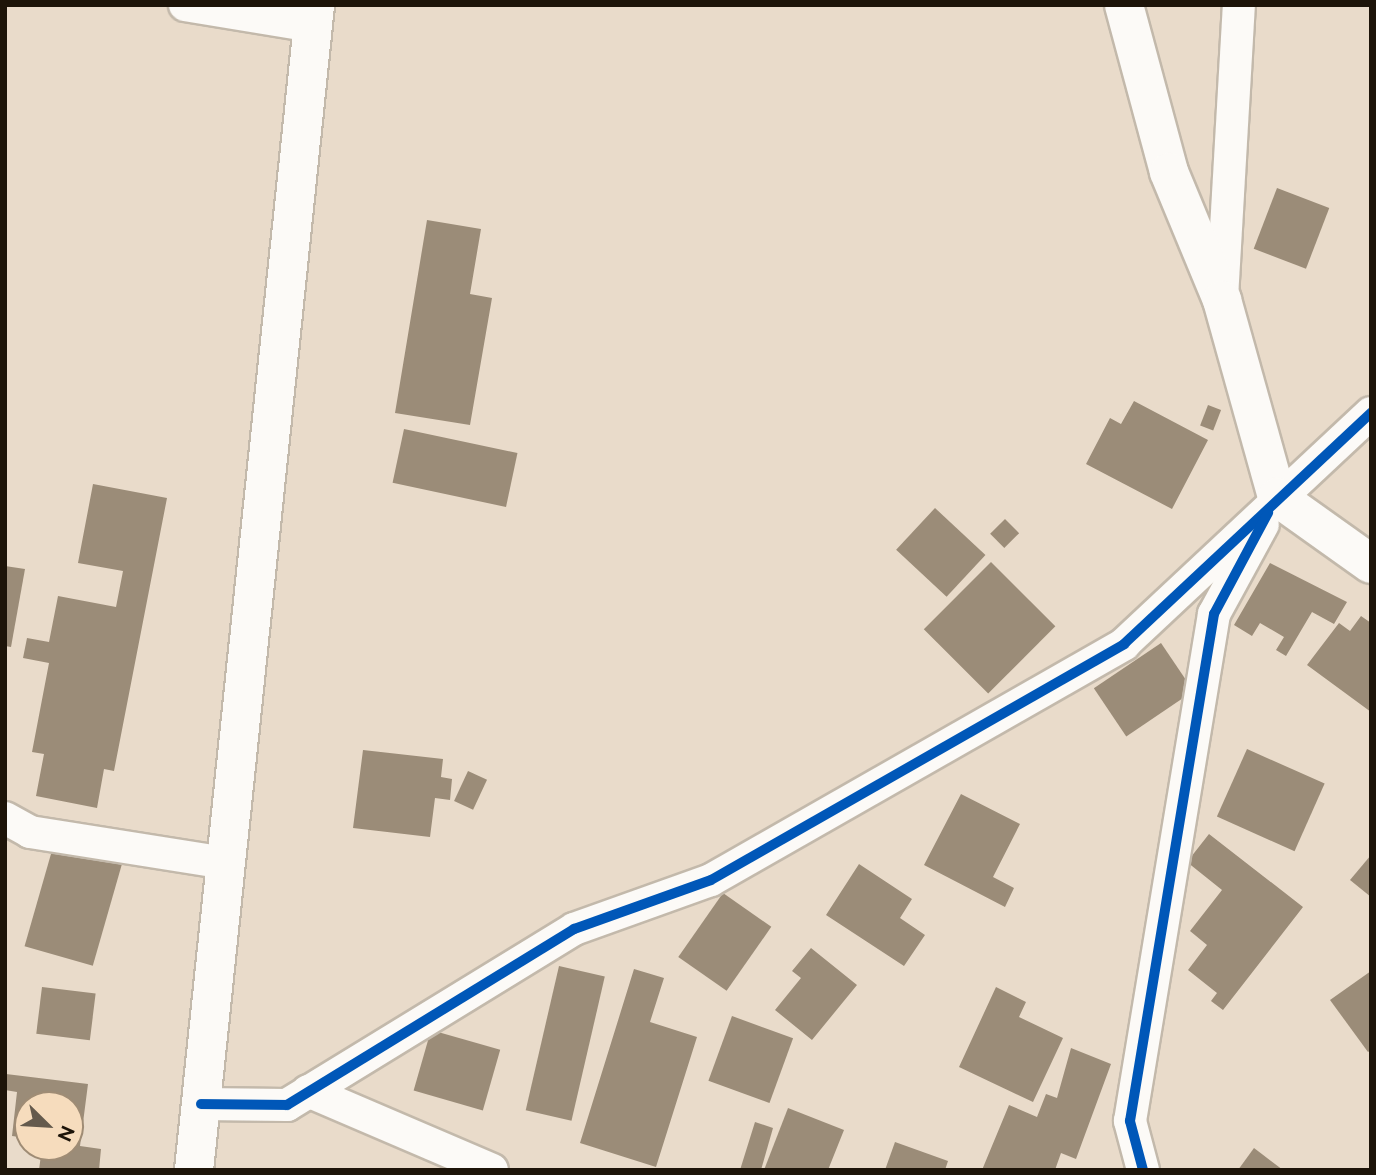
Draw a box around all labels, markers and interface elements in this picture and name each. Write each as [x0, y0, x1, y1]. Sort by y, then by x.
north arrow [14, 1091, 84, 1161]
text: N [53, 1123, 79, 1145]

